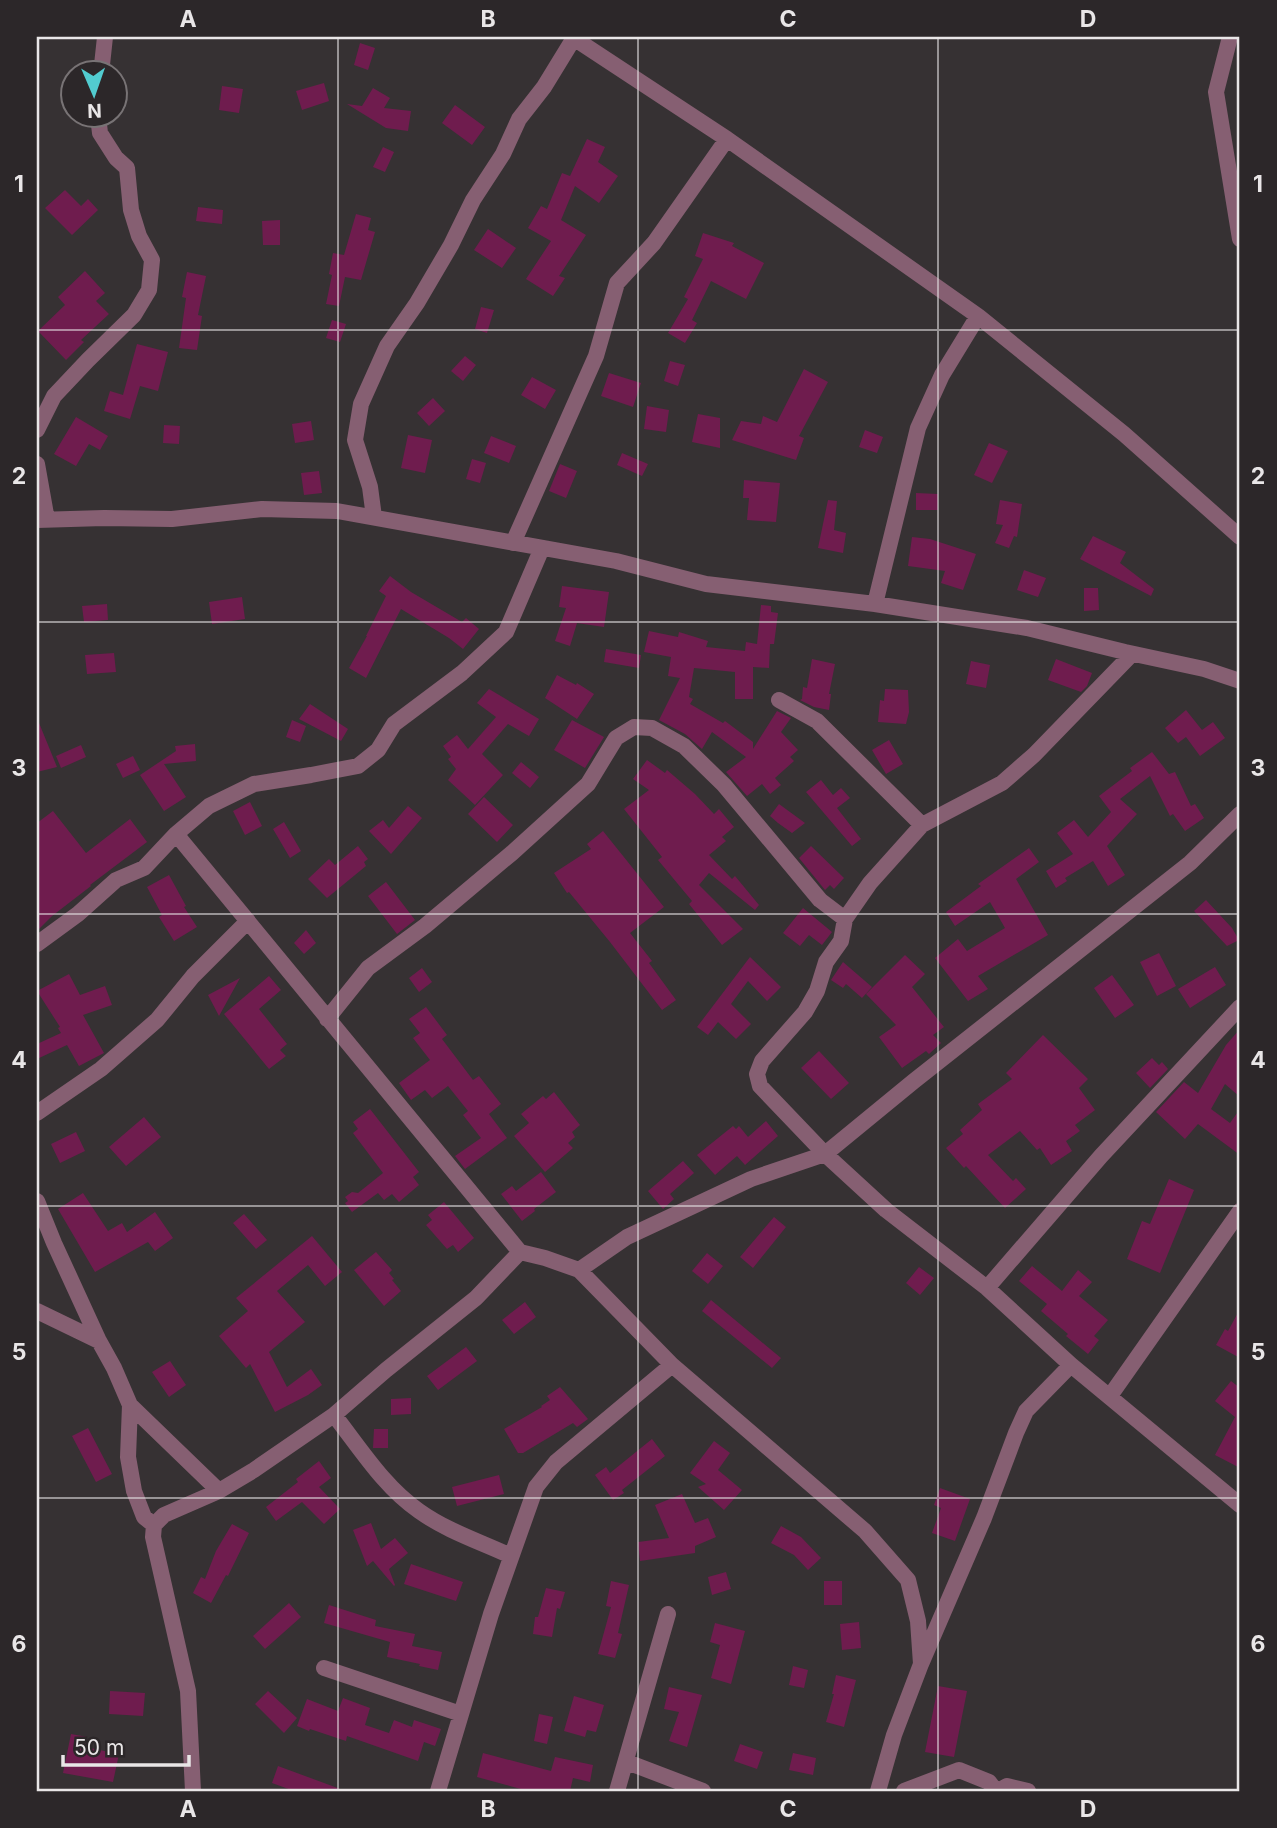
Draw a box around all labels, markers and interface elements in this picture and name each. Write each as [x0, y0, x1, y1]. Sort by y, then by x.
text: A [179, 5, 197, 33]
text: B [480, 5, 496, 33]
text: C [779, 5, 797, 33]
text: D [1080, 5, 1096, 33]
north arrow [60, 60, 130, 130]
text: N [87, 99, 102, 122]
text: 1 [14, 170, 24, 198]
text: 1 [1253, 170, 1263, 198]
text: 2 [12, 462, 26, 490]
text: 2 [1251, 462, 1265, 490]
text: 3 [12, 754, 26, 782]
text: 3 [1251, 754, 1265, 782]
text: 4 [11, 1046, 27, 1074]
text: 4 [1250, 1046, 1266, 1074]
text: 5 [12, 1338, 26, 1366]
text: 5 [1251, 1338, 1265, 1366]
text: 6 [12, 1630, 26, 1658]
text: 6 [1251, 1630, 1265, 1658]
scale bar [63, 1723, 189, 1767]
text: 50 m [74, 1735, 124, 1760]
text: A [179, 1795, 197, 1823]
text: B [480, 1795, 496, 1823]
text: C [779, 1795, 797, 1823]
text: D [1080, 1795, 1096, 1823]

